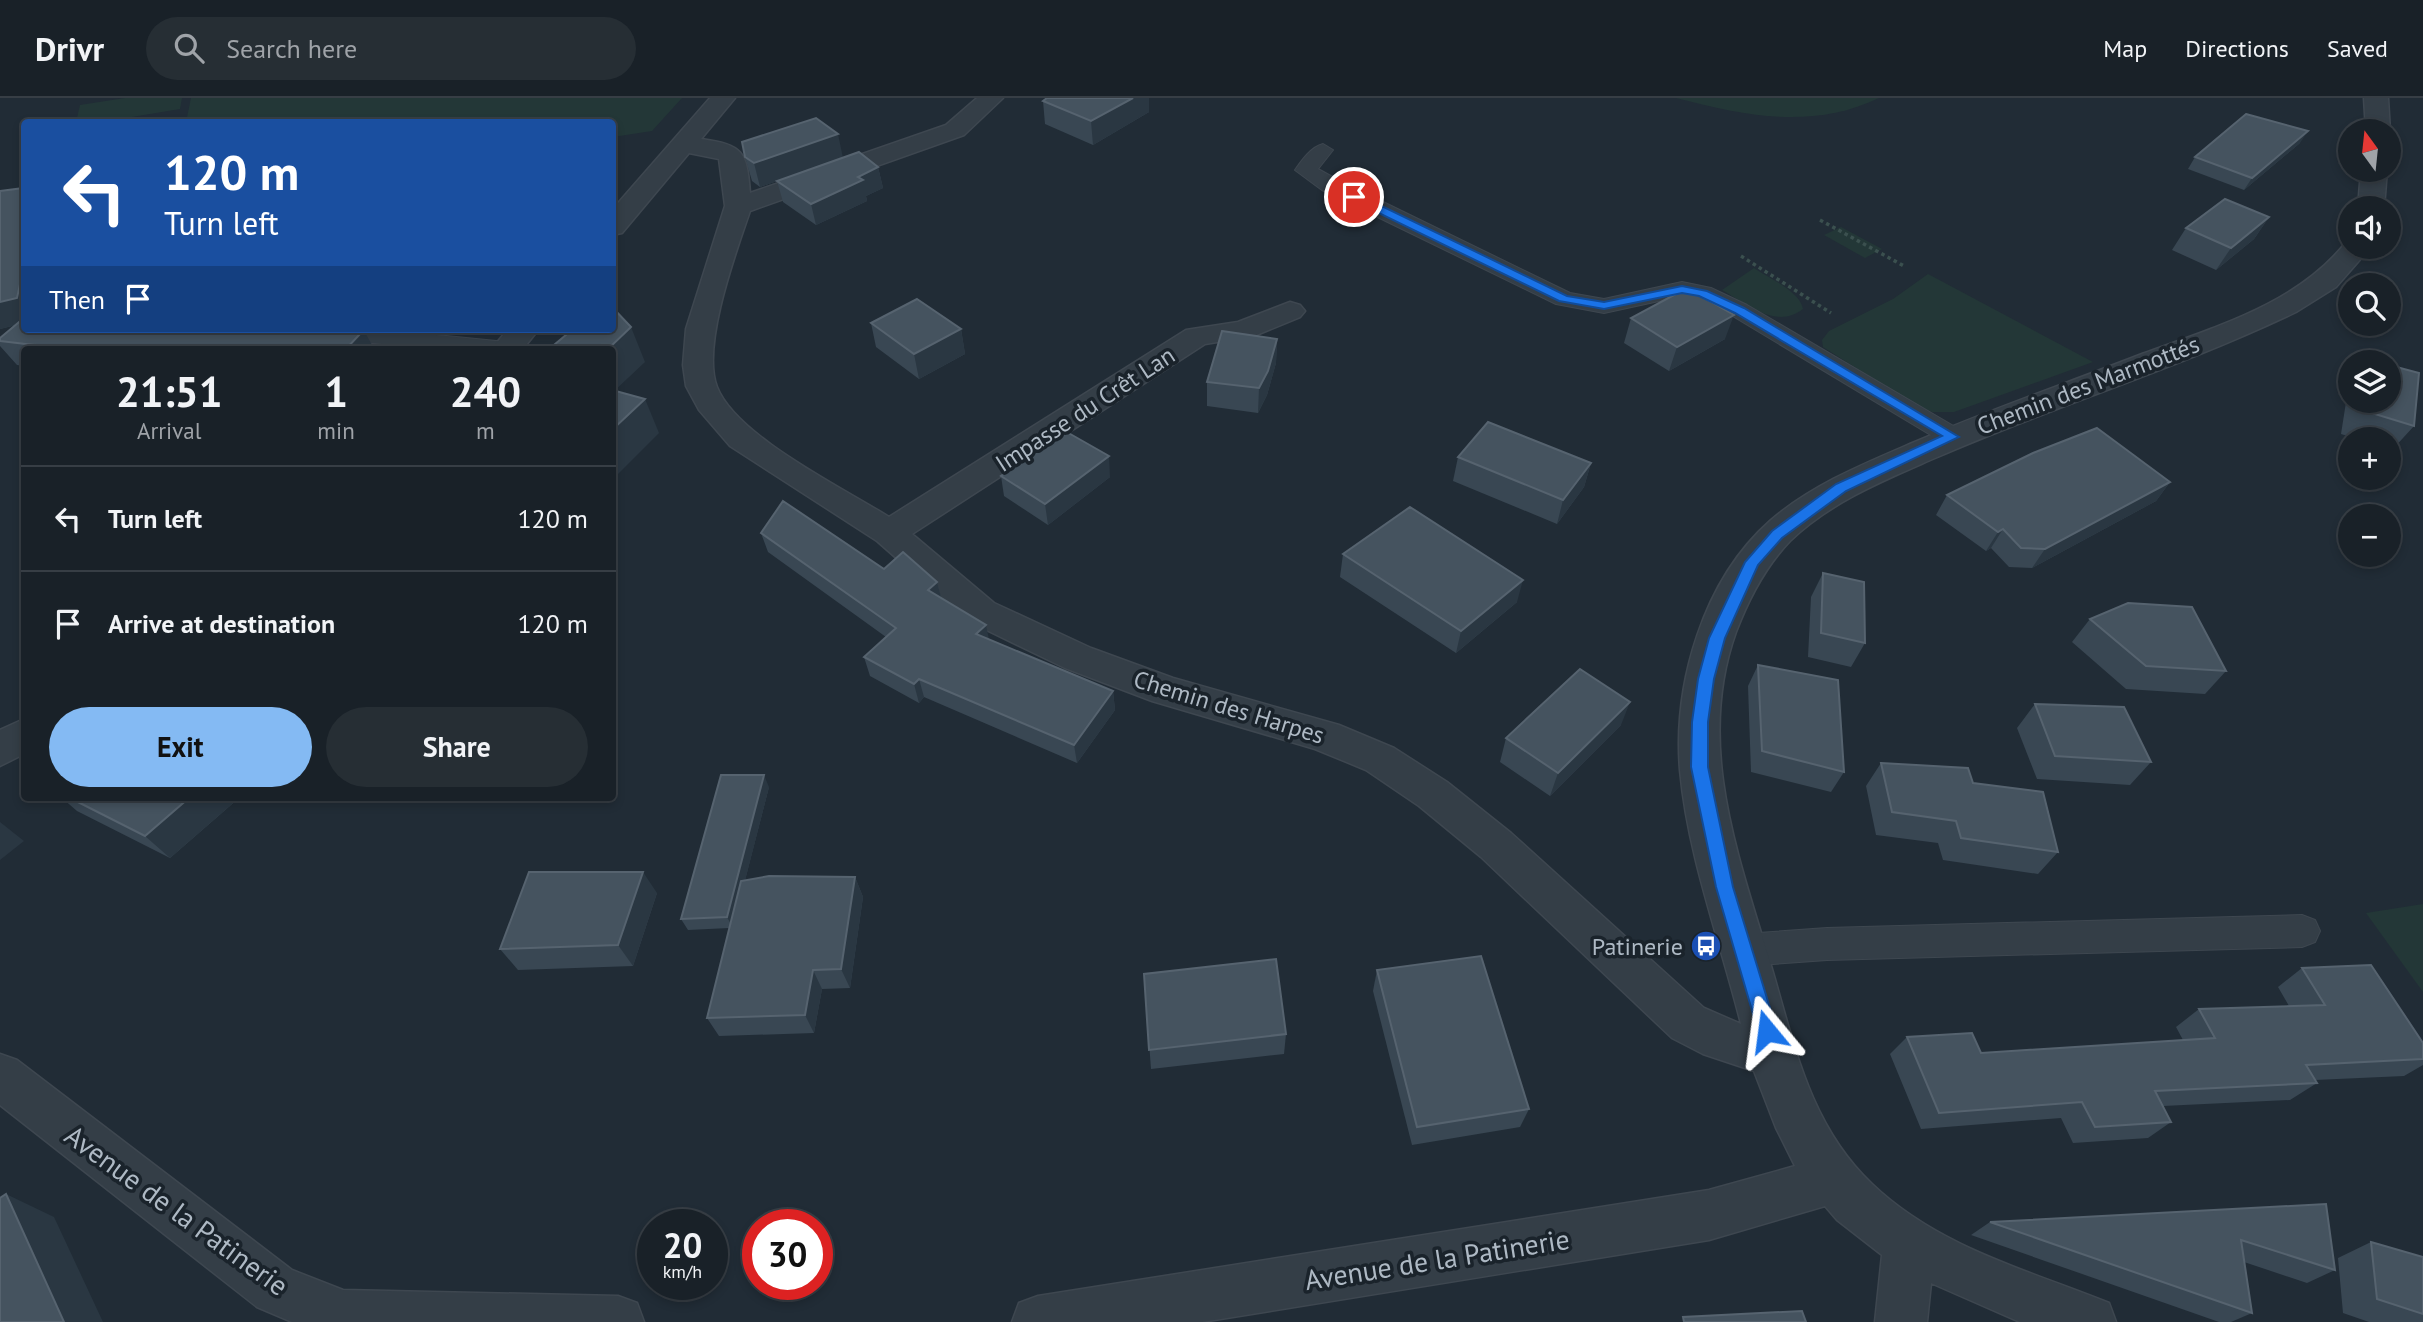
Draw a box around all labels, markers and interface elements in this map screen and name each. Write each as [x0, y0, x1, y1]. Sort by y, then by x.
search box [146, 17, 636, 80]
text: Drivr [35, 27, 104, 70]
icon: search [170, 29, 208, 67]
text: Search here [226, 32, 357, 65]
text: Map [2103, 33, 2147, 64]
text: Directions [2185, 33, 2289, 64]
text: Saved [2327, 33, 2388, 64]
north arrow [2338, 119, 2401, 182]
map controls [2338, 119, 2401, 567]
text: 120 m [164, 140, 299, 204]
icon: left [49, 147, 140, 238]
pin [1324, 167, 1384, 227]
icon: arrive [1335, 178, 1373, 216]
button: sound [2338, 196, 2401, 259]
text: Turn left [164, 202, 279, 244]
button: search [2338, 273, 2401, 336]
icon: arrive [119, 280, 157, 318]
text: Then [49, 283, 105, 316]
street label: Chemin des Marmottés [1972, 328, 2204, 442]
street label: Impasse du Crêt Lan [990, 339, 1180, 479]
button: layers [2338, 350, 2401, 413]
text: 21:51 [116, 364, 222, 419]
text: 1 [324, 364, 348, 419]
text: 240 [450, 364, 521, 419]
text: Arrival [137, 416, 201, 445]
text: min [317, 416, 355, 445]
text: m [476, 416, 495, 445]
button: + [2338, 427, 2401, 490]
icon: left [49, 500, 87, 538]
text: Turn left [108, 502, 202, 535]
text: 120 m [517, 502, 588, 535]
button: − [2338, 504, 2401, 567]
icon: arrive [49, 605, 87, 643]
text: Arrive at destination [108, 607, 335, 640]
text: 120 m [517, 607, 588, 640]
street label: Chemin des Harpes [1130, 663, 1328, 751]
button: Exit [49, 707, 312, 787]
button: Share [326, 707, 588, 787]
bus stop icon: Patinerie [1689, 929, 1723, 963]
place label: Patinerie [1592, 931, 1683, 962]
position arrow [1730, 994, 1804, 1068]
street label: Avenue de la Patinerie [58, 1116, 296, 1304]
speed limit sign: 30 [742, 1209, 833, 1300]
street label: Avenue de la Patinerie [1302, 1220, 1572, 1298]
text: 20 [663, 1222, 702, 1268]
text: km/h [663, 1260, 702, 1283]

